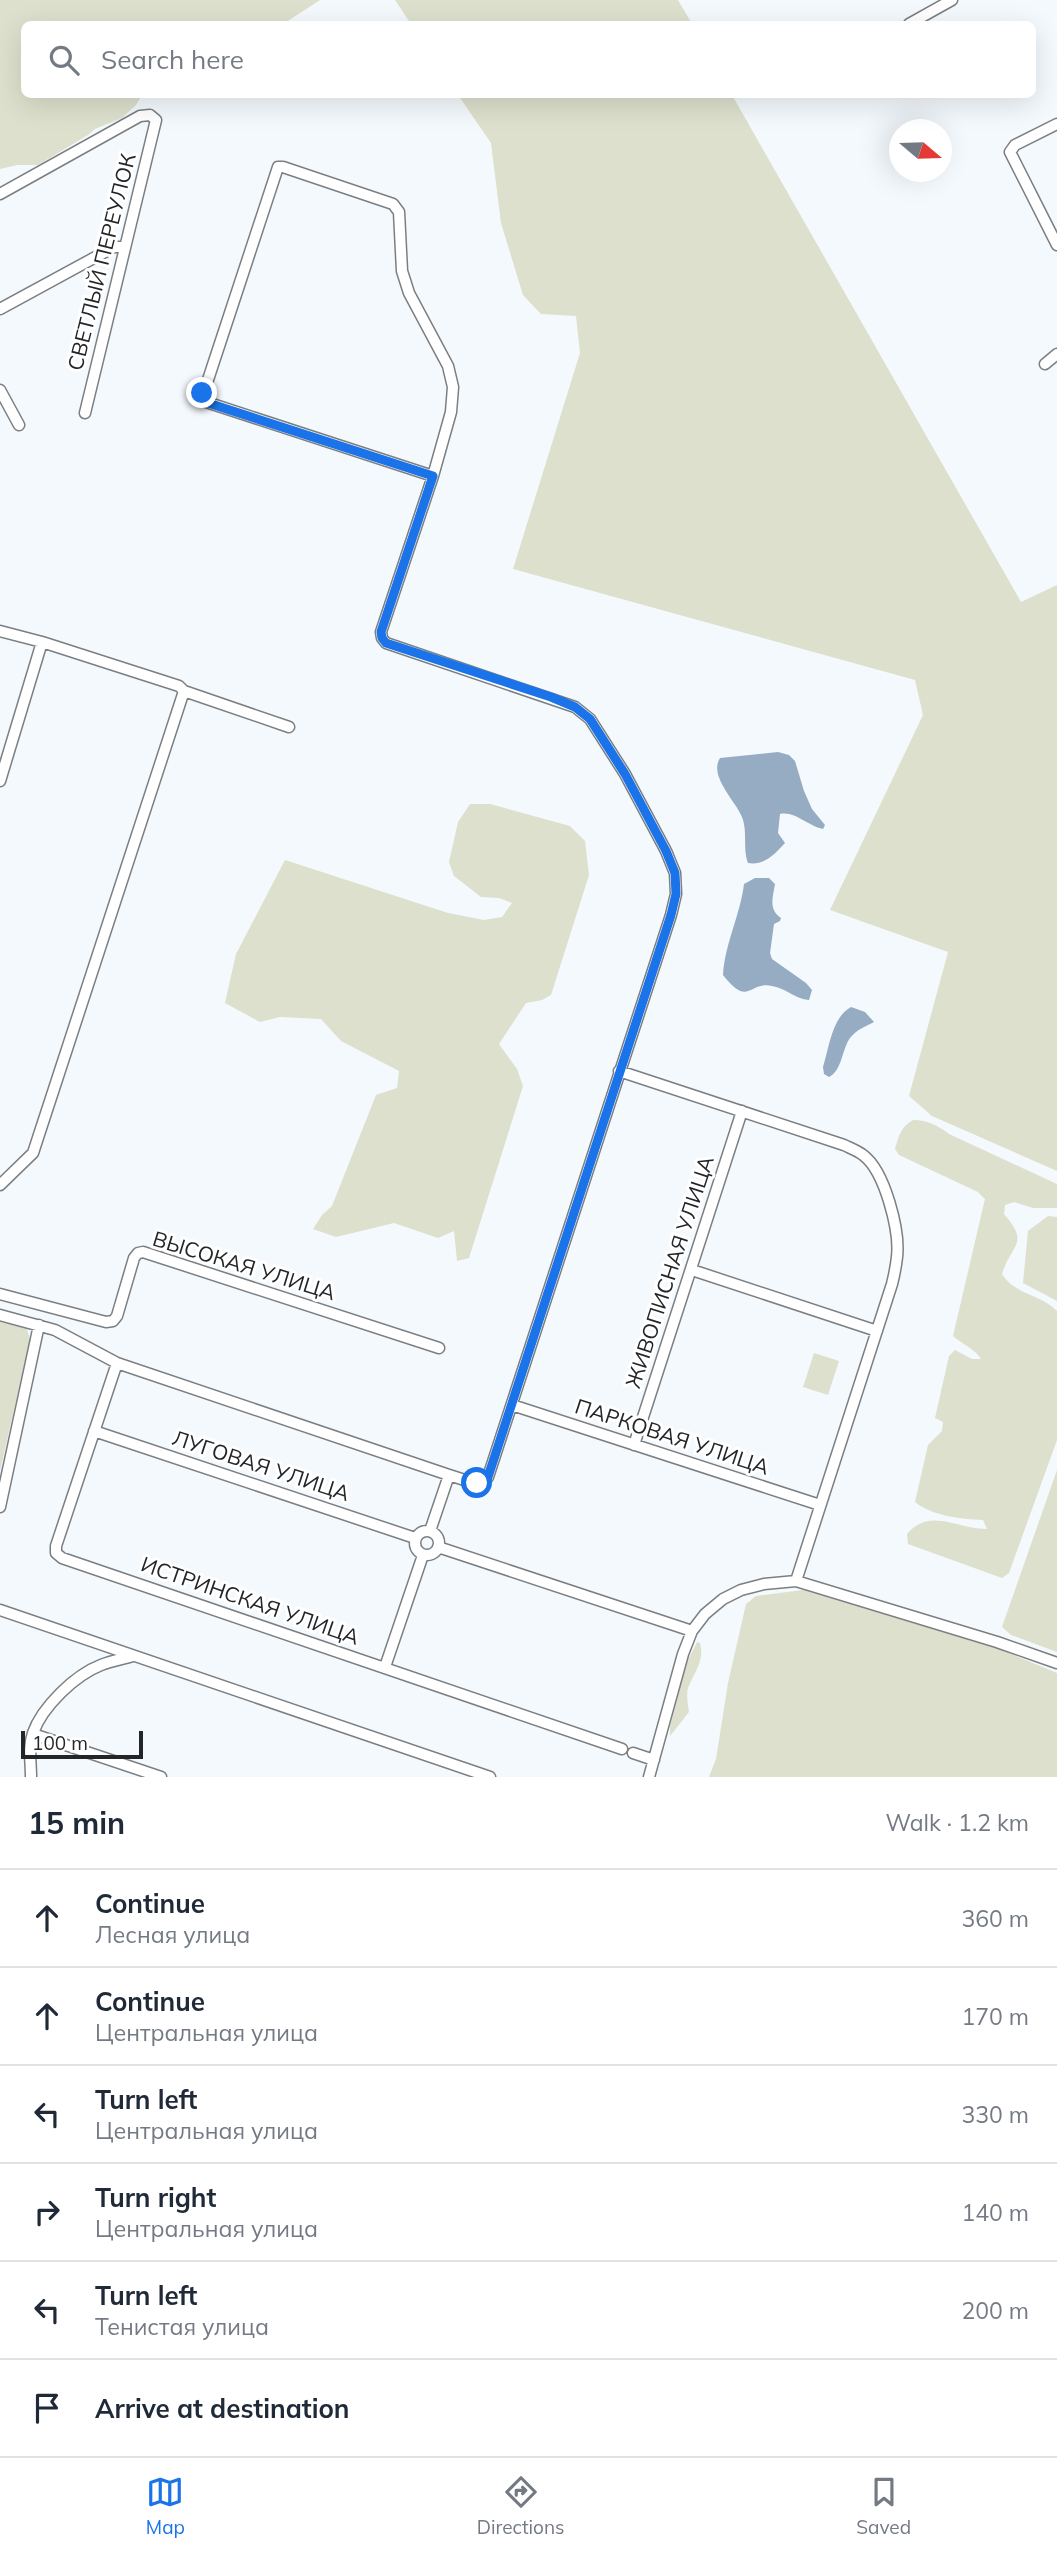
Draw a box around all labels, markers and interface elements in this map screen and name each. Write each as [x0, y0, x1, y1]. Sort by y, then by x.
search box [21, 21, 1036, 98]
icon: search [45, 41, 83, 79]
text: Search here [101, 43, 244, 76]
north arrow [889, 119, 952, 182]
street label: СВЕТЛЫЙ ПЕРЕУЛОК [61, 150, 141, 373]
route end [186, 377, 217, 408]
street label: ЖИВОПИСНАЯ УЛИЦА [619, 1152, 719, 1391]
street label: ВЫСОКАЯ УЛИЦА [150, 1225, 339, 1305]
street label: ПАРКОВАЯ УЛИЦА [572, 1392, 773, 1480]
street label: ЛУГОВАЯ УЛИЦА [169, 1424, 354, 1506]
route start [461, 1467, 492, 1498]
street label: ИСТРИНСКАЯ УЛИЦА [138, 1550, 363, 1650]
scale bar [21, 1728, 144, 1760]
text: 100 m [32, 1731, 88, 1755]
text: 15 min [28, 1804, 125, 1842]
text: Walk · 1.2 km [885, 1808, 1029, 1837]
text: Continue [95, 1887, 205, 1920]
icon: ahead [28, 1899, 66, 1937]
text: 360 m [961, 1904, 1029, 1933]
text: Лесная улица [95, 1920, 250, 1949]
text: Continue [95, 1985, 205, 2018]
icon: ahead [28, 1997, 66, 2035]
text: 170 m [961, 2002, 1029, 2031]
text: Центральная улица [95, 2018, 318, 2047]
text: Turn left [95, 2083, 197, 2116]
icon: left [28, 2095, 66, 2133]
text: 330 m [961, 2100, 1029, 2129]
text: Центральная улица [95, 2116, 318, 2145]
text: Turn right [95, 2181, 216, 2214]
icon: right [28, 2193, 66, 2231]
text: 140 m [961, 2198, 1029, 2227]
text: Центральная улица [95, 2214, 318, 2243]
text: Turn left [95, 2279, 197, 2312]
icon: left [28, 2291, 66, 2329]
text: 200 m [961, 2296, 1029, 2325]
text: Тенистая улица [95, 2312, 269, 2341]
icon: arrive [28, 2389, 66, 2427]
text: Arrive at destination [95, 2392, 350, 2425]
tab: Map [146, 2473, 185, 2539]
tab: Directions [477, 2473, 565, 2539]
tab: Saved [856, 2473, 911, 2539]

